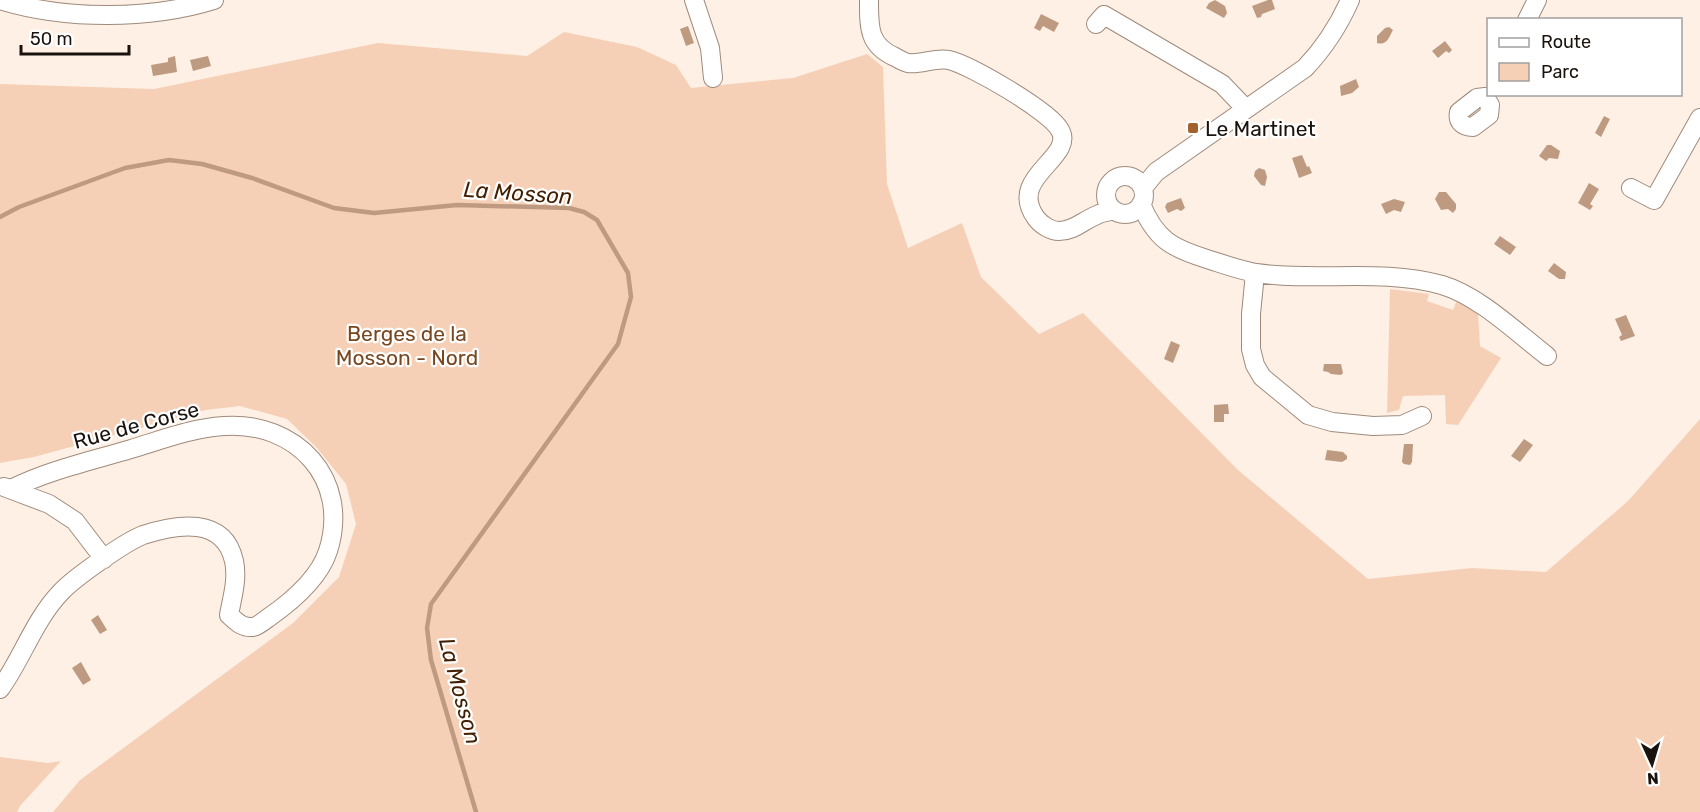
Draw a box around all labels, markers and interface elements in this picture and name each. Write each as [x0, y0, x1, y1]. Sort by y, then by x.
scale bar [21, 18, 129, 56]
legend [1487, 18, 1682, 96]
text: 50 m [30, 28, 73, 50]
text: Route [1541, 31, 1591, 53]
text: Parc [1541, 61, 1579, 83]
place label: Le Martinet [1205, 116, 1316, 141]
marker: Le Martinet [1186, 121, 1200, 135]
water label: La Mosson [463, 176, 573, 210]
park label: Berges de la Mosson - Nord [336, 321, 478, 370]
street label: Rue de Corse [70, 396, 202, 454]
water label: La Mosson [433, 635, 487, 747]
north arrow [1622, 734, 1682, 794]
text: N [1647, 769, 1659, 788]

